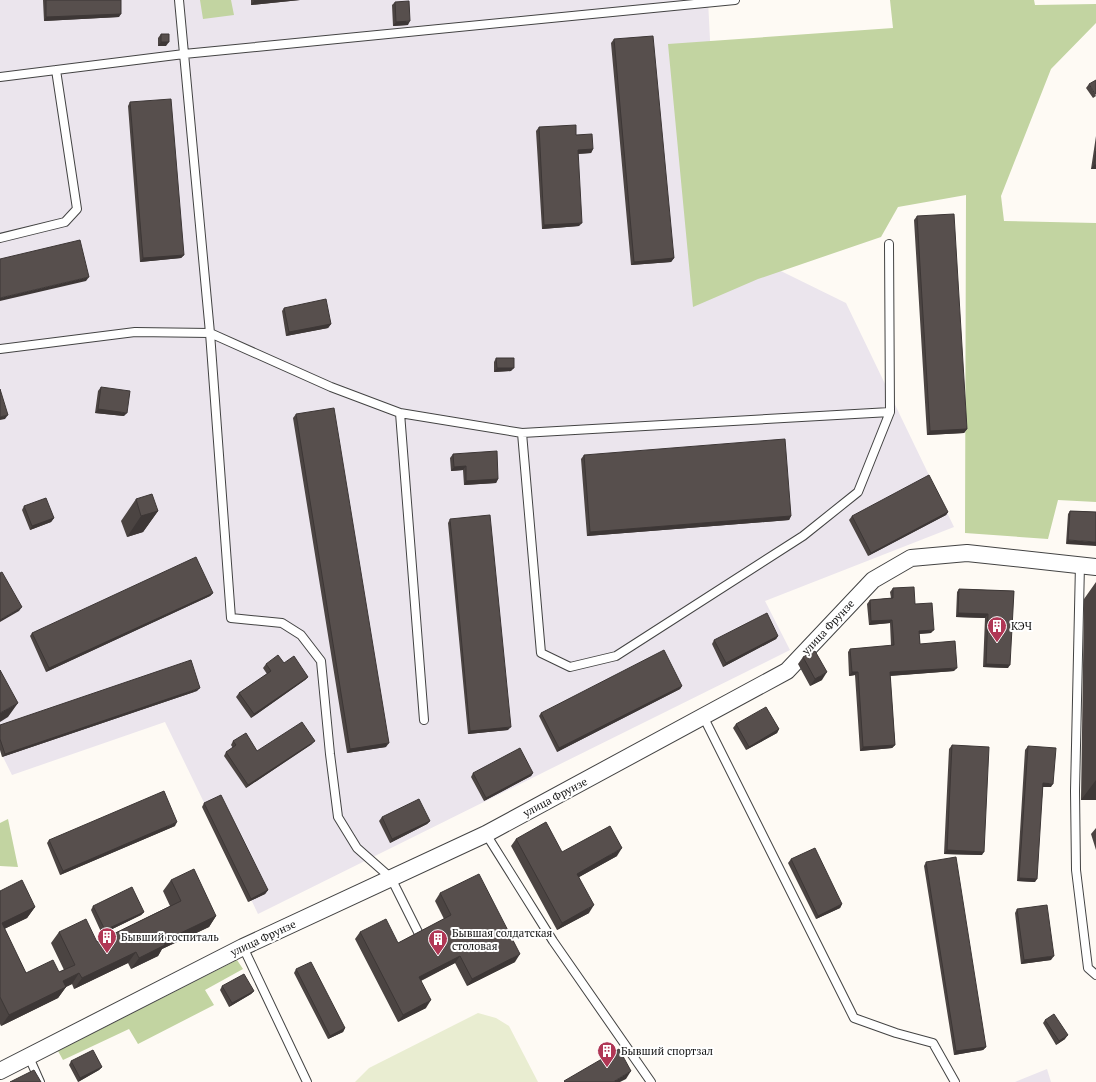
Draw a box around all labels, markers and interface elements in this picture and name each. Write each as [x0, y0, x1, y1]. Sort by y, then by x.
street label: улица Фрунзе [798, 596, 858, 658]
building icon: КЭЧ [986, 615, 1008, 643]
place label: КЭЧ [1011, 619, 1032, 633]
street label: улица Фрунзе [520, 774, 590, 820]
street label: улица Фрунзе [227, 917, 298, 960]
building icon: Бывший госпиталь [96, 926, 118, 954]
place label: Бывшая солдатская столовая [452, 926, 552, 953]
building icon: Бывшая солдатская столовая [427, 928, 449, 956]
place label: Бывший госпиталь [121, 930, 219, 944]
building icon: Бывший спортзал [596, 1040, 618, 1068]
place label: Бывший спортзал [621, 1044, 713, 1058]

